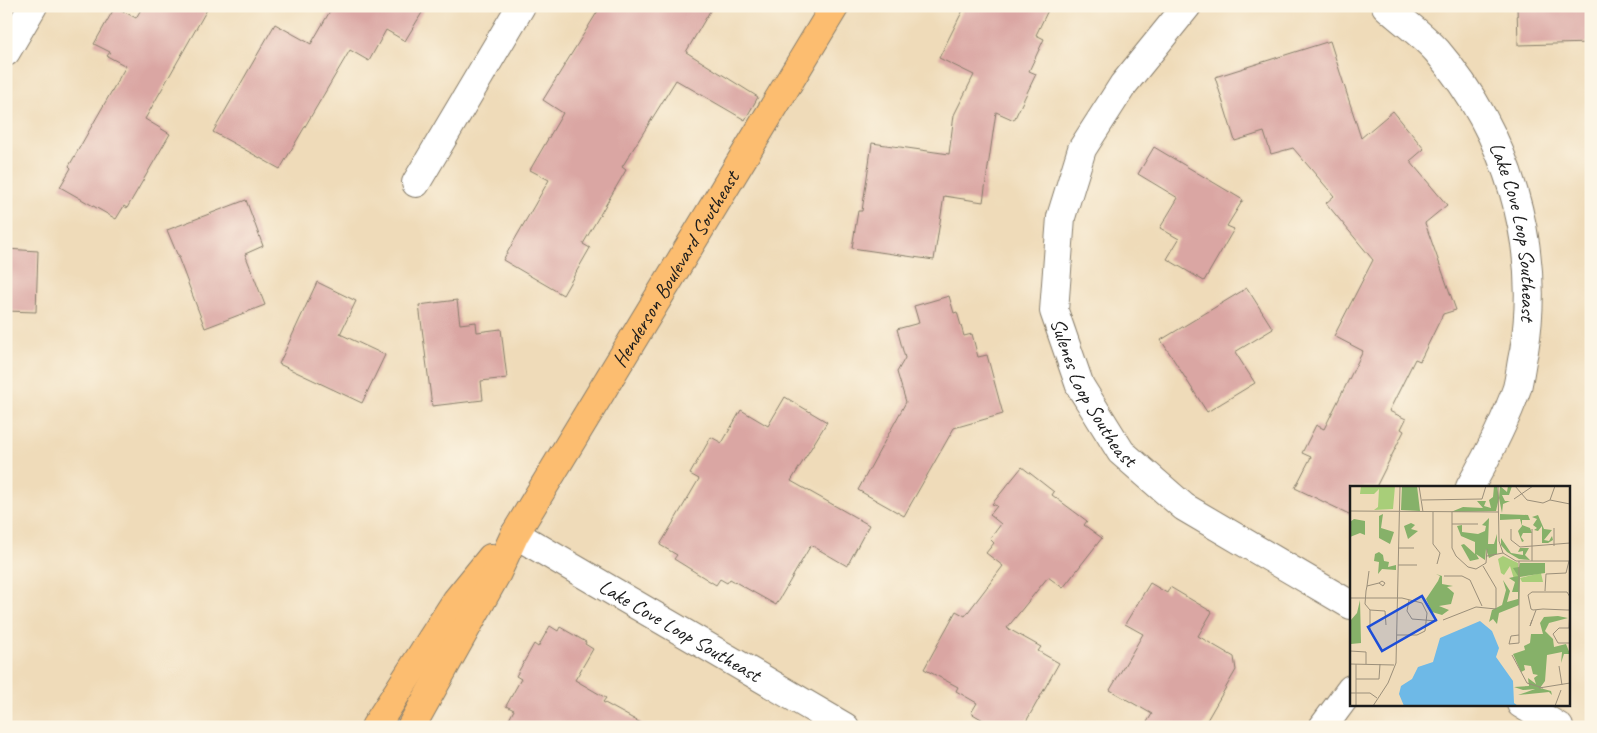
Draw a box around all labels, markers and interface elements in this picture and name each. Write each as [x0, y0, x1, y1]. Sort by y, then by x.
street label: Lake Cove Loop Southeast [1484, 138, 1542, 324]
street label: Henderson Boulevard Southeast [606, 165, 746, 372]
street label: Sulenes Loop Southeast [1044, 315, 1143, 474]
inset map [1350, 486, 1570, 706]
street label: Lake Cove Loop Southeast [594, 573, 767, 689]

